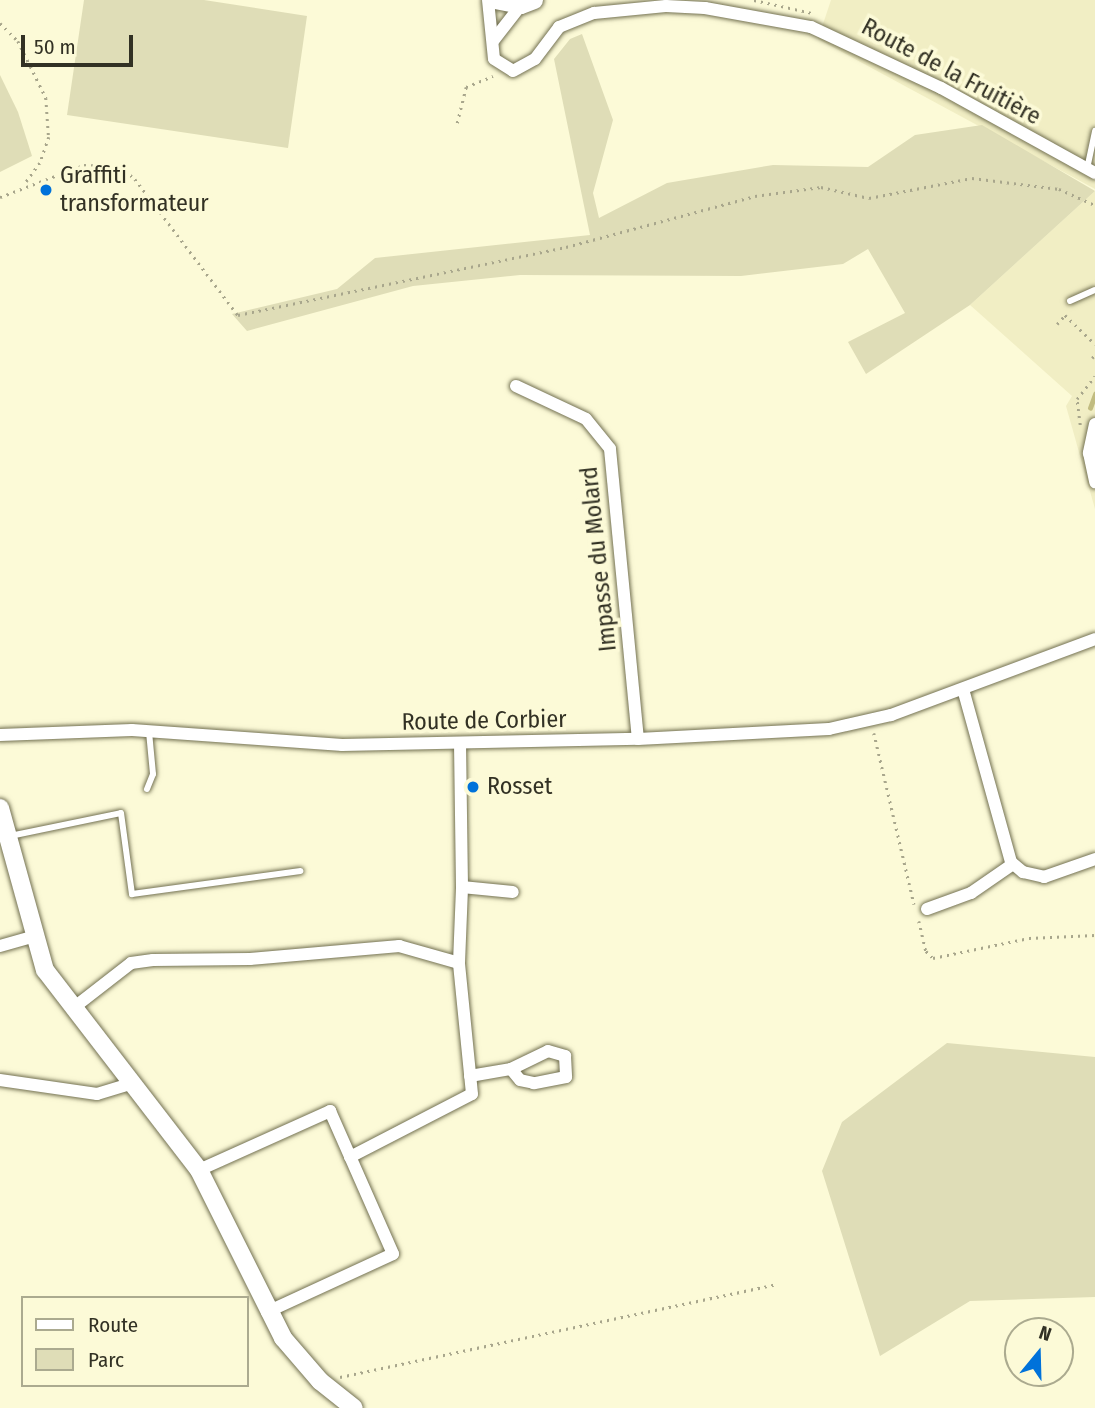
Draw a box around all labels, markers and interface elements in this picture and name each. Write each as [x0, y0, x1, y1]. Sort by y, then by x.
street label: Route de la Fruitière [856, 13, 1046, 131]
scale bar [24, 21, 136, 65]
text: 50 m [34, 34, 76, 60]
place label: Graffiti transformateur [60, 162, 209, 218]
marker: Graffiti transformateur [38, 182, 54, 198]
street label: Impasse du Molard [575, 465, 623, 653]
street label: Route de Corbier [401, 705, 567, 737]
place label: Rosset [487, 773, 552, 801]
marker: Rosset [465, 779, 481, 795]
legend [21, 1296, 248, 1387]
text: Route [88, 1312, 138, 1338]
north arrow [1004, 1317, 1074, 1387]
text: N [1036, 1321, 1054, 1346]
text: Parc [88, 1347, 124, 1373]

